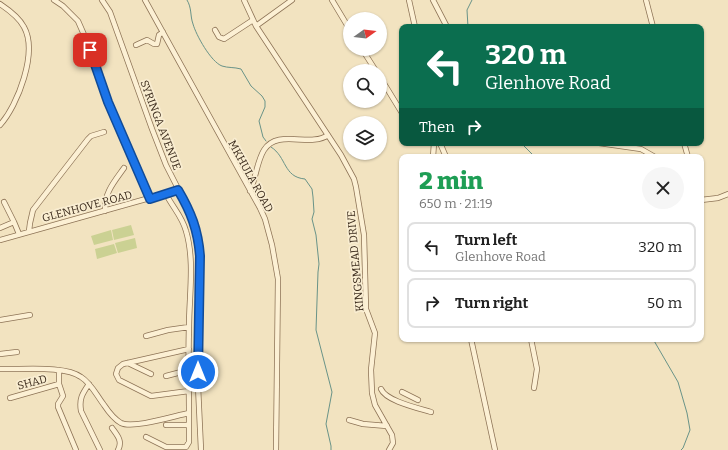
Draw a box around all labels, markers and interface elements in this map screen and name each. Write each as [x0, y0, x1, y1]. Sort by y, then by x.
north arrow [343, 12, 387, 56]
map controls [343, 12, 387, 160]
pin [73, 33, 107, 67]
text: 320 m [485, 38, 566, 71]
icon: arrive [79, 39, 101, 61]
icon: left [419, 40, 471, 92]
button: search [343, 64, 387, 108]
text: Glenhove Road [485, 72, 611, 94]
street label: SYRINGA AVENUE [137, 78, 184, 172]
button: layers [343, 116, 387, 160]
icon: right [463, 116, 485, 138]
text: Then [419, 118, 455, 136]
street label: MKHULA ROAD [225, 138, 276, 215]
text: 2 min [419, 167, 483, 195]
button: close [642, 167, 684, 209]
street label: GLENHOVE ROAD [41, 188, 134, 225]
text: 650 m · 21:19 [419, 196, 493, 211]
street label: KINGSMEAD DRIVE [345, 210, 366, 312]
text: Turn left [455, 231, 517, 249]
icon: left [421, 236, 443, 258]
text: 320 m [638, 238, 682, 256]
text: Glenhove Road [455, 249, 546, 264]
icon: right [421, 292, 443, 314]
text: Turn right [455, 294, 528, 312]
text: 50 m [647, 294, 682, 312]
position arrow [177, 351, 219, 393]
street label: SHAD [16, 372, 49, 393]

